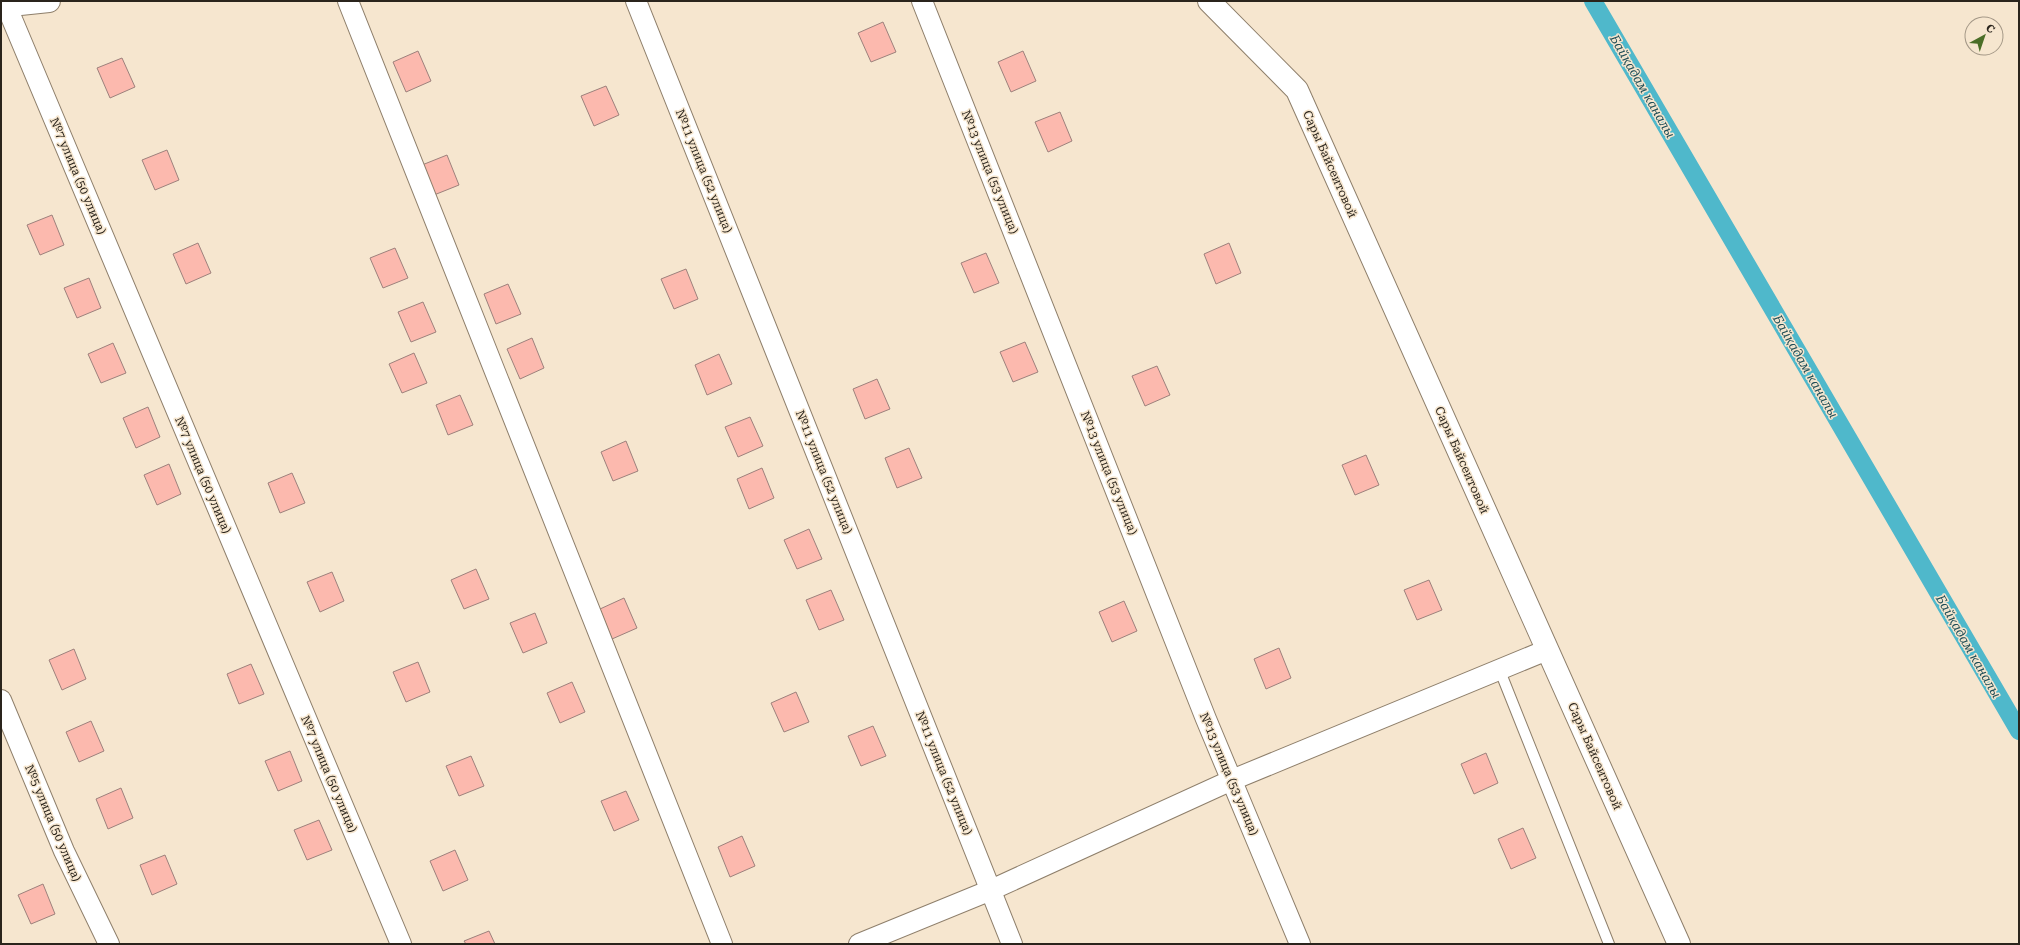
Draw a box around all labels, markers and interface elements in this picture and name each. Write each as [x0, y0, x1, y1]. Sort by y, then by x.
north arrow [1964, 16, 2004, 56]
text: С [1983, 21, 1997, 36]
water label: Байқадам каналы [1606, 31, 1678, 141]
street label: №11 улица (52 улица) [673, 107, 735, 235]
street label: №13 улица (53 улица) [959, 108, 1021, 236]
street label: Сары Байсеитовой [1300, 108, 1360, 220]
street label: №7 улица (50 улица) [47, 116, 109, 237]
water label: Байқадам каналы [1769, 311, 1841, 421]
street label: Сары Байсеитовой [1432, 404, 1492, 516]
street label: №11 улица (52 улица) [793, 408, 855, 536]
street label: №13 улица (53 улица) [1078, 409, 1140, 537]
street label: №7 улица (50 улица) [172, 415, 234, 536]
water label: Байқадам каналы [1932, 591, 2004, 701]
street label: Сары Байсеитовой [1565, 700, 1625, 812]
street label: №11 улица (52 улица) [913, 709, 975, 837]
street label: №13 улица (53 улица) [1197, 710, 1261, 838]
street label: №7 улица (50 улица) [298, 714, 360, 835]
street label: №5 улица (50 улица) [22, 763, 84, 884]

